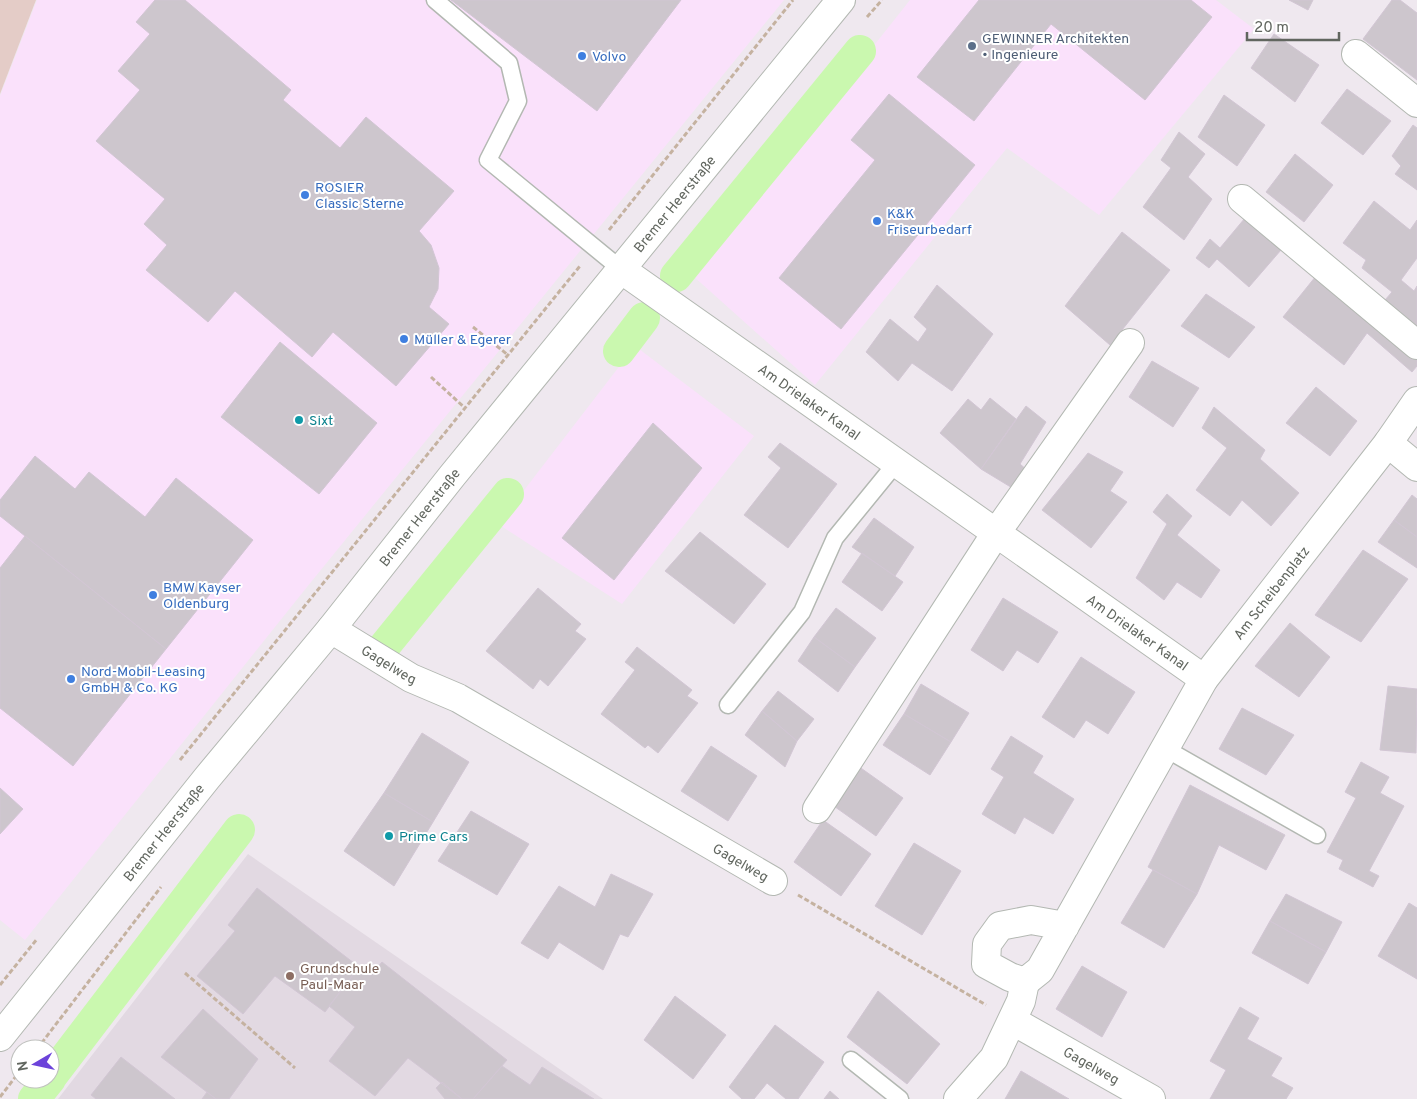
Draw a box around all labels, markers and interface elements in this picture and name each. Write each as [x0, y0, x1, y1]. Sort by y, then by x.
scale bar [1247, 10, 1340, 42]
text: 20 m [1254, 19, 1289, 38]
place label: GEWINNER Architekten • Ingenieure [982, 31, 1129, 64]
marker: GEWINNER Architekten • Ingenieure [966, 40, 978, 52]
place label: Volvo [592, 49, 626, 66]
marker: Volvo [576, 50, 588, 62]
street label: Bremer Heerstraße [631, 153, 720, 257]
place label: ROSIER Classic Sterne [315, 180, 404, 213]
marker: ROSIER Classic Sterne [299, 189, 311, 201]
place label: K&K Friseurbedarf [887, 206, 972, 239]
marker: K&K Friseurbedarf [871, 215, 883, 227]
place label: Müller & Egerer [414, 332, 512, 349]
marker: Müller & Egerer [398, 333, 410, 345]
street label: Am Drielaker Kanal [754, 361, 863, 445]
place label: Sixt [309, 413, 333, 430]
marker: Sixt [293, 414, 305, 426]
street label: Bremer Heerstraße [377, 466, 465, 570]
street label: Am Scheibenplatz [1231, 544, 1314, 644]
place label: BMW Kayser Oldenburg [163, 580, 242, 613]
marker: BMW Kayser Oldenburg [147, 589, 159, 601]
street label: Am Drielaker Kanal [1082, 592, 1191, 675]
street label: Gagelweg [357, 642, 418, 689]
place label: Nord-Mobil-Leasing GmbH & Co. KG [81, 664, 205, 697]
marker: Nord-Mobil-Leasing GmbH & Co. KG [65, 673, 77, 685]
street label: Bremer Heerstraße [121, 781, 209, 886]
place label: Prime Cars [399, 829, 468, 846]
marker: Prime Cars [383, 830, 395, 842]
street label: Gagelweg [709, 841, 771, 886]
place label: Grundschule Paul-Maar [300, 961, 379, 994]
marker: Grundschule Paul-Maar [284, 970, 296, 982]
north arrow [10, 1039, 60, 1089]
street label: Gagelweg [1060, 1044, 1122, 1089]
text: N [14, 1059, 33, 1072]

